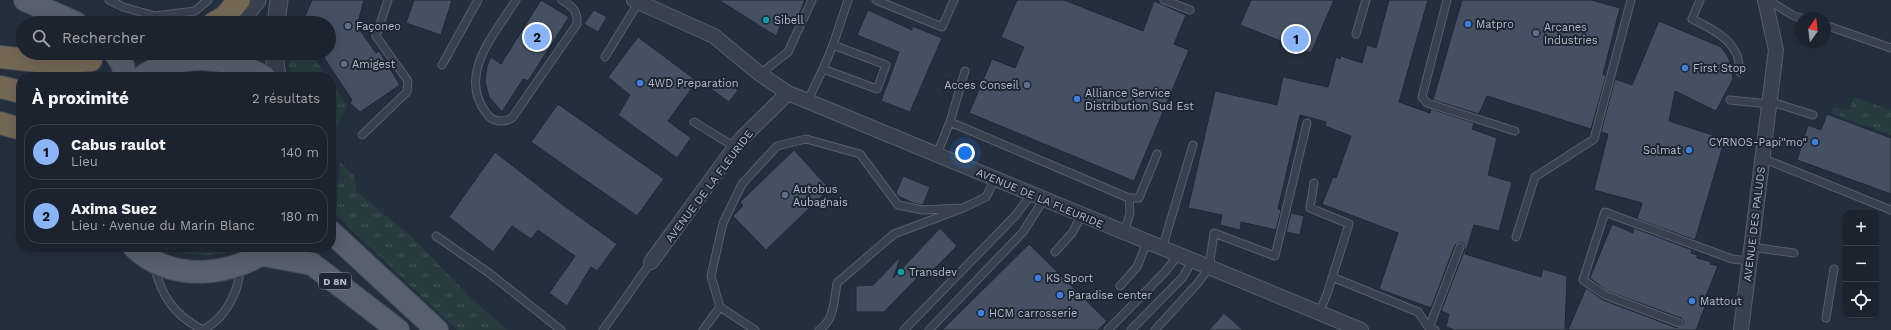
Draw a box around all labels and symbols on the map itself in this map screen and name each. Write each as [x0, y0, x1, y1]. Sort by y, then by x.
north arrow [1795, 12, 1831, 48]
place label: Sibell [774, 14, 805, 27]
marker: Sibell [761, 15, 771, 25]
place label: Matpro [1476, 18, 1514, 31]
marker: Matpro [1463, 19, 1473, 29]
place label: Façoneo [356, 20, 401, 33]
marker: Façoneo [343, 21, 353, 31]
place label: Arcanes Industries [1544, 21, 1598, 47]
pin: 2 [524, 22, 550, 52]
pin: 1 [1283, 24, 1309, 54]
marker: Arcanes Industries [1531, 28, 1541, 38]
place label: Amigest [352, 58, 396, 71]
marker: Amigest [339, 59, 349, 69]
place label: First Stop [1693, 62, 1746, 75]
marker: First Stop [1680, 63, 1690, 73]
place label: 4WD Preparation [648, 77, 739, 90]
marker: 4WD Preparation [635, 78, 645, 88]
place label: Acces Conseil [944, 79, 1020, 92]
marker: Acces Conseil [1022, 80, 1032, 90]
place label: Alliance Service Distribution Sud Est [1085, 87, 1194, 113]
marker: Alliance Service Distribution Sud Est [1072, 94, 1082, 104]
street label: AVENUE DE LA FLEURIDE [663, 128, 756, 245]
place label: CYRNOS-Papi"mo" [1709, 136, 1807, 149]
marker: CYRNOS-Papi"mo" [1810, 137, 1820, 147]
your location [955, 143, 975, 163]
place label: Solmat [1643, 144, 1681, 157]
marker: Solmat [1684, 145, 1694, 155]
street label: AVENUE DE LA FLEURIDE [974, 166, 1105, 231]
street label: AVENUE DES PALUDS [1741, 166, 1768, 282]
place label: Autobus Aubagnais [793, 183, 848, 209]
marker: Autobus Aubagnais [780, 190, 790, 200]
place label: Transdev [909, 266, 957, 279]
marker: Transdev [896, 267, 906, 277]
place label: KS Sport [1046, 272, 1093, 285]
road number: D 8N [319, 273, 351, 289]
marker: KS Sport [1033, 273, 1043, 283]
place label: Paradise center [1068, 289, 1152, 302]
marker: Paradise center [1055, 290, 1065, 300]
place label: Mattout [1700, 295, 1742, 308]
marker: Mattout [1687, 296, 1697, 306]
place label: HCM carrosserie [989, 307, 1077, 320]
marker: HCM carrosserie [976, 308, 986, 318]

